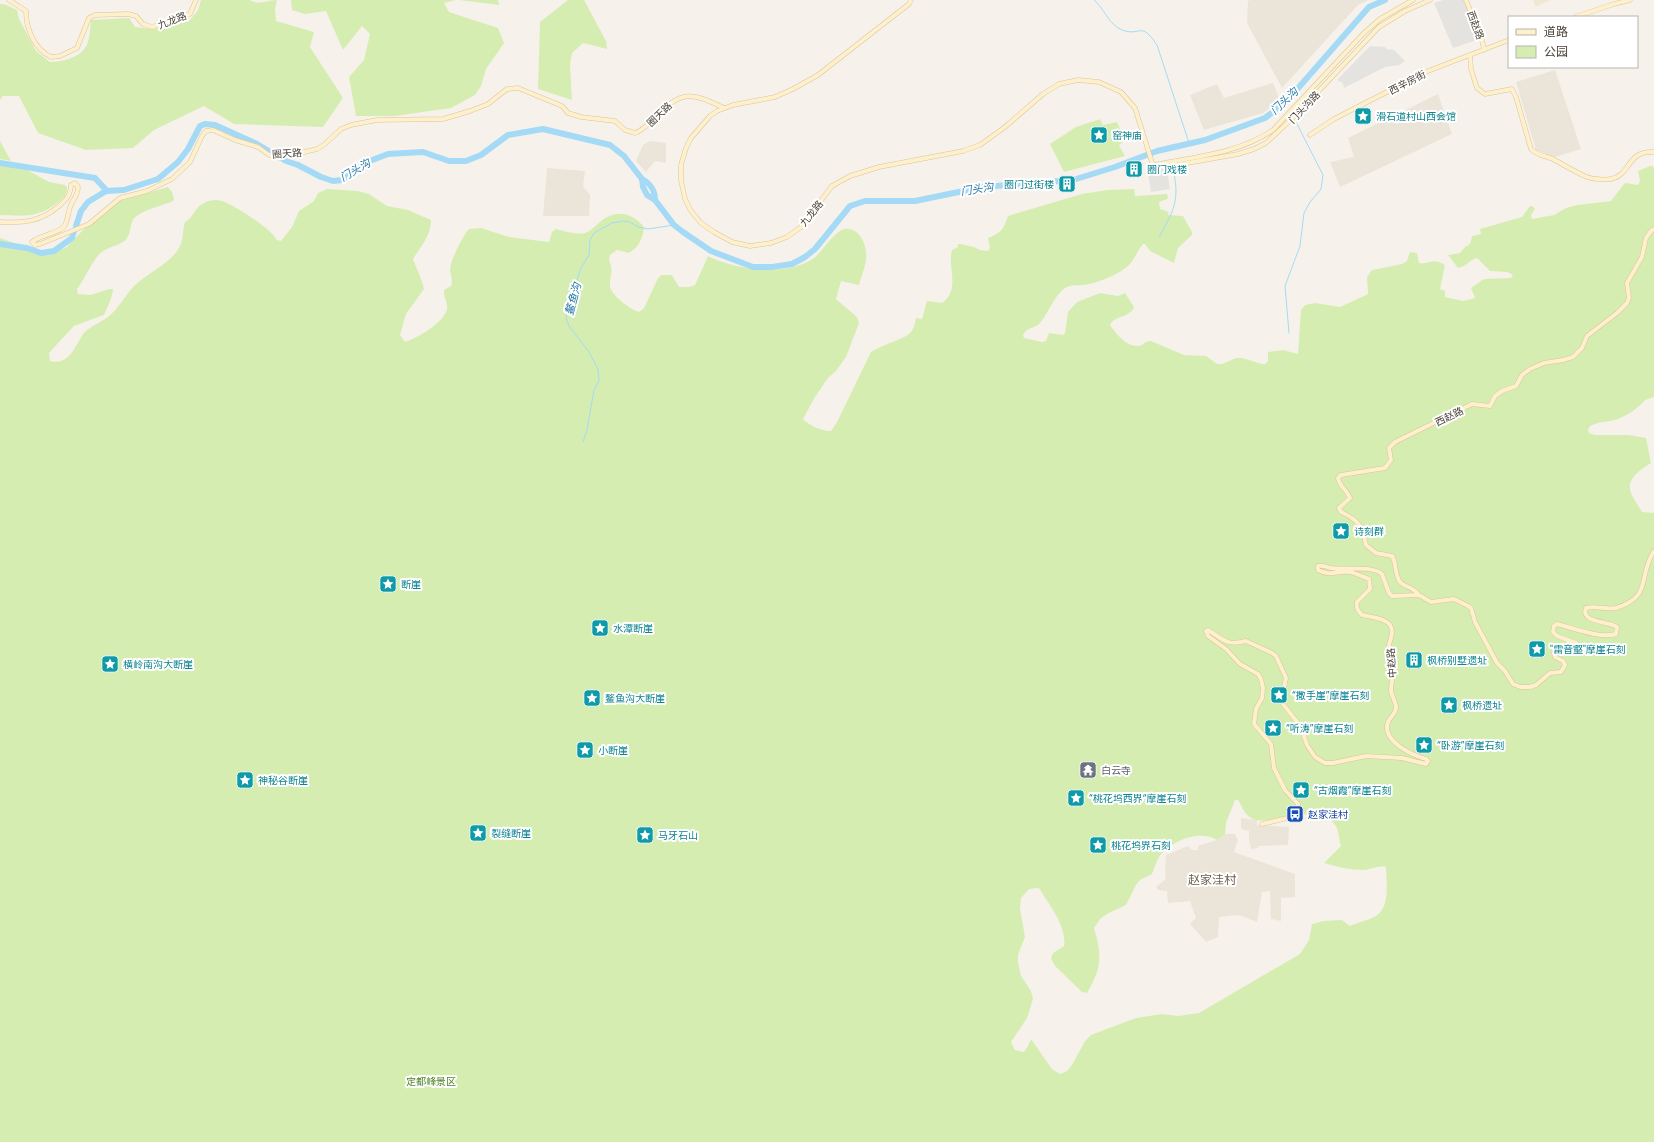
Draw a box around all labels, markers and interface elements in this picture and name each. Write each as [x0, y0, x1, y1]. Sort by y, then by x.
street label: 九龙路 [155, 8, 189, 33]
street label: 西赵路 [1463, 8, 1488, 42]
legend [1508, 16, 1638, 68]
text: 道路 [1544, 23, 1568, 40]
text: 公园 [1544, 43, 1568, 60]
street label: 西辛房街 [1386, 67, 1428, 98]
water label: 门头沟 [1266, 83, 1302, 118]
street label: 门头沟路 [1285, 88, 1324, 127]
street label: 圈天路 [643, 99, 675, 130]
place icon: 滑石道村山西会馆 [1353, 106, 1373, 126]
place label: 滑石道村山西会馆 [1376, 109, 1456, 124]
place icon: 窑神庙 [1089, 125, 1109, 145]
place label: 窑神庙 [1112, 128, 1142, 143]
street label: 圈天路 [272, 145, 303, 162]
water label: 门头沟 [337, 154, 374, 185]
building icon: 圈门戏楼 [1124, 159, 1144, 179]
place label: 圈门戏楼 [1147, 162, 1187, 177]
building icon: 圈门过街楼 [1057, 174, 1077, 194]
place label: 圈门过街楼 [1004, 177, 1054, 192]
water label: 门头沟 [959, 178, 996, 199]
street label: 九龙路 [796, 197, 827, 230]
water label: 鳌鱼沟 [561, 280, 585, 317]
street label: 西赵路 [1432, 403, 1466, 430]
place icon: 诗刻群 [1331, 521, 1351, 541]
place label: 诗刻群 [1354, 524, 1384, 539]
place icon: 断崖 [378, 574, 398, 594]
place label: 断崖 [401, 577, 421, 592]
place icon: 水潭断崖 [590, 618, 610, 638]
place label: 水潭断崖 [613, 621, 653, 636]
place icon: "雷音壑"摩崖石刻 [1527, 639, 1547, 659]
place label: "雷音壑"摩崖石刻 [1550, 642, 1626, 657]
street label: 中赵路 [1383, 647, 1400, 678]
building icon: 枫桥别墅遗址 [1404, 650, 1424, 670]
place label: 枫桥别墅遗址 [1427, 653, 1487, 668]
place icon: 横岭南沟大断崖 [100, 654, 120, 674]
place label: 横岭南沟大断崖 [123, 657, 193, 672]
place icon: “撒手崖”摩崖石刻 [1269, 685, 1289, 705]
place icon: 鳌鱼沟大断崖 [582, 688, 602, 708]
place label: “撒手崖”摩崖石刻 [1292, 688, 1370, 703]
place label: 鳌鱼沟大断崖 [605, 691, 665, 706]
place icon: 枫桥遗址 [1439, 695, 1459, 715]
place label: 枫桥遗址 [1462, 698, 1502, 713]
place icon: “听涛”摩崖石刻 [1263, 718, 1283, 738]
place label: “听涛”摩崖石刻 [1286, 721, 1354, 736]
place icon: “卧游”摩崖石刻 [1414, 735, 1434, 755]
place label: “卧游”摩崖石刻 [1437, 738, 1505, 753]
place icon: 小断崖 [575, 740, 595, 760]
place label: 小断崖 [598, 743, 628, 758]
temple icon: 白云寺 [1078, 760, 1098, 780]
place label: 白云寺 [1101, 763, 1131, 778]
place icon: 神秘谷断崖 [235, 770, 255, 790]
place label: 神秘谷断崖 [258, 773, 308, 788]
place icon: “古烟霞”摩崖石刻 [1291, 780, 1311, 800]
place label: “古烟霞”摩崖石刻 [1314, 783, 1392, 798]
place icon: “桃花坞西界“摩崖石刻 [1066, 788, 1086, 808]
place label: “桃花坞西界“摩崖石刻 [1089, 791, 1187, 806]
bus stop icon: 赵家洼村 [1285, 804, 1305, 824]
place label: 赵家洼村 [1308, 807, 1348, 822]
place icon: 裂缝断崖 [468, 823, 488, 843]
place icon: 马牙石山 [635, 825, 655, 845]
place label: 裂缝断崖 [491, 826, 531, 841]
place label: 马牙石山 [658, 828, 698, 843]
place icon: 桃花坞界石刻 [1088, 835, 1108, 855]
place label: 桃花坞界石刻 [1111, 838, 1171, 853]
district label: 赵家洼村 [1188, 871, 1237, 888]
park label: 定都峰景区 [406, 1074, 456, 1089]

